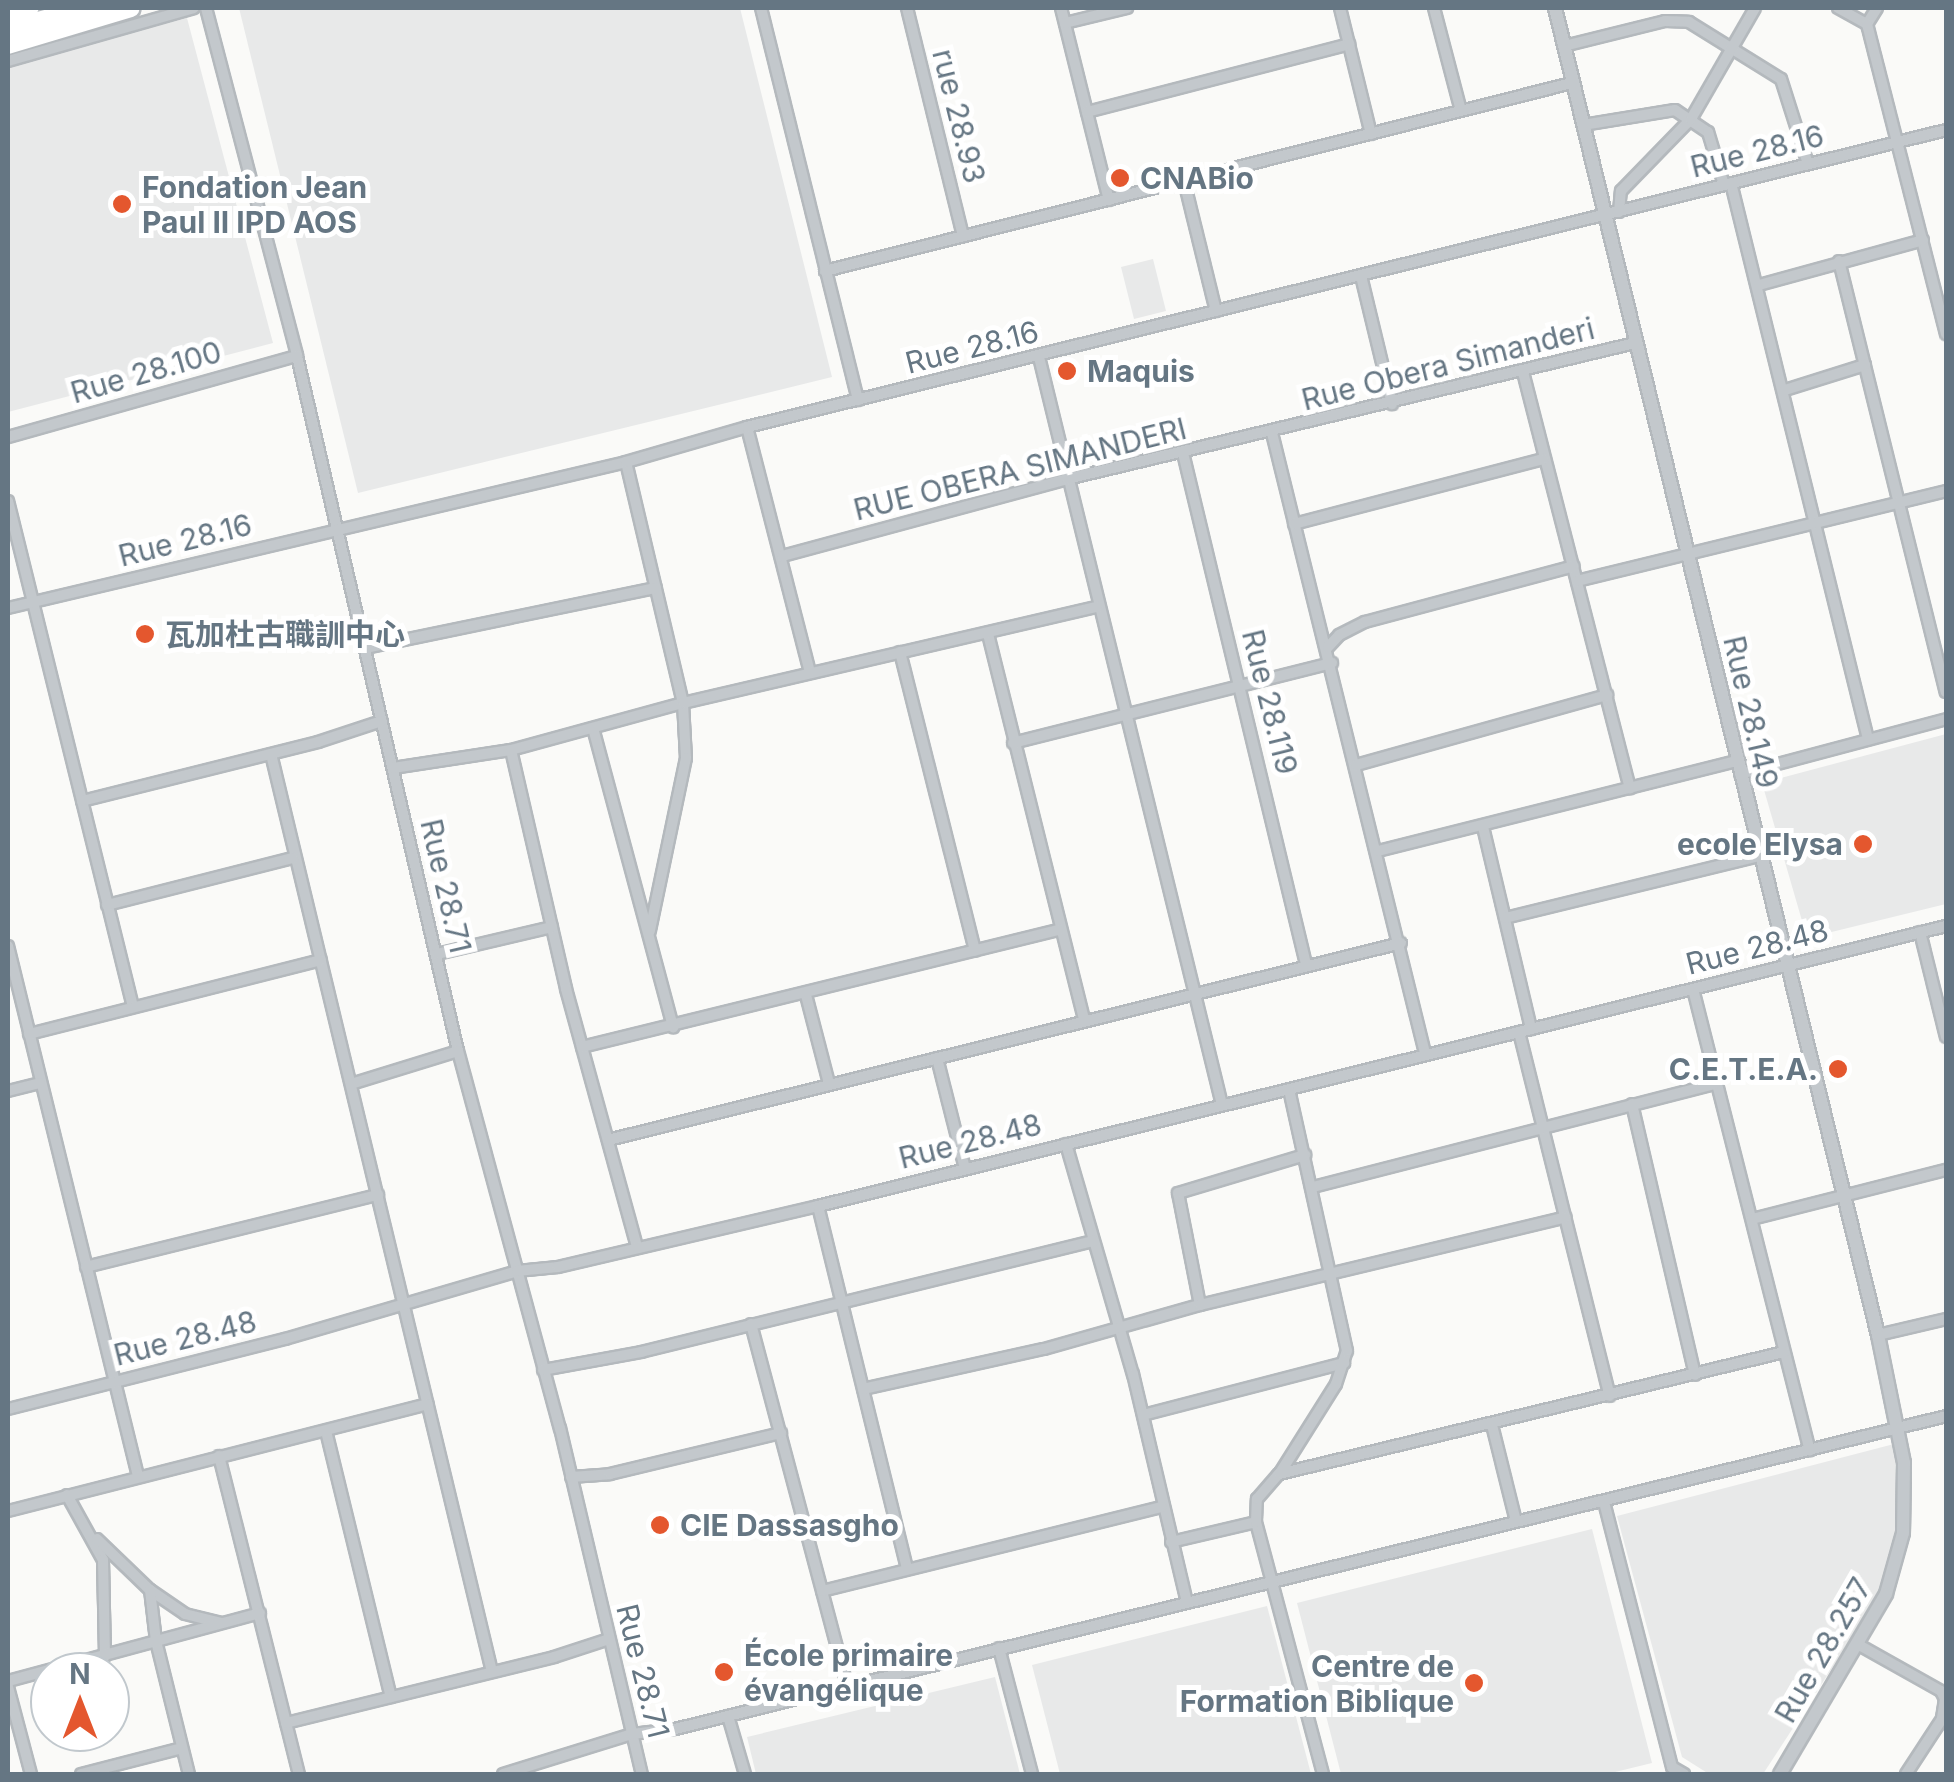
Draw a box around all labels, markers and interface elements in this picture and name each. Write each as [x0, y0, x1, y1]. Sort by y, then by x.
street label: rue 28.93 [925, 45, 993, 187]
street label: Rue 28.16 [1687, 117, 1827, 185]
place label: CNABio [1140, 160, 1254, 196]
marker: CNABio [1109, 167, 1131, 189]
place label: Fondation Jean Paul II IPD AOS [142, 169, 367, 240]
marker: Fondation Jean Paul II IPD AOS [111, 193, 133, 215]
street label: Rue Obera Simanderi [1298, 310, 1598, 418]
street label: Rue 28.16 [902, 313, 1042, 381]
street label: Rue 28.100 [66, 333, 226, 411]
place label: Maquis [1087, 353, 1195, 389]
marker: Maquis [1056, 360, 1078, 382]
street label: RUE OBERA SIMANDERI [850, 410, 1190, 528]
street label: Rue 28.16 [115, 506, 255, 574]
place label: 瓦加杜古職訓中心 [165, 616, 405, 652]
marker: 瓦加杜古職訓中心 [134, 623, 156, 645]
street label: Rue 28.119 [1235, 626, 1305, 778]
street label: Rue 28.149 [1716, 632, 1786, 792]
street label: Rue 28.71 [413, 815, 479, 957]
place label: ecole Elysa [1677, 826, 1843, 862]
marker: ecole Elysa [1852, 833, 1874, 855]
street label: Rue 28.48 [1682, 912, 1832, 982]
place label: C.E.T.E.A. [1669, 1051, 1818, 1087]
marker: C.E.T.E.A. [1827, 1058, 1849, 1080]
street label: Rue 28.48 [895, 1106, 1045, 1176]
street label: Rue 28.48 [110, 1303, 260, 1373]
place label: CIE Dassasgho [680, 1507, 899, 1543]
marker: CIE Dassasgho [649, 1514, 671, 1536]
street label: Rue 28.257 [1767, 1571, 1879, 1729]
street label: Rue 28.71 [609, 1600, 677, 1742]
place label: École primaire évangélique [744, 1637, 953, 1708]
place label: Centre de Formation Biblique [1180, 1648, 1454, 1718]
north arrow [30, 1652, 130, 1752]
text: N [69, 1657, 91, 1691]
marker: École primaire évangélique [713, 1661, 735, 1683]
marker: Centre de Formation Biblique [1463, 1672, 1485, 1694]

